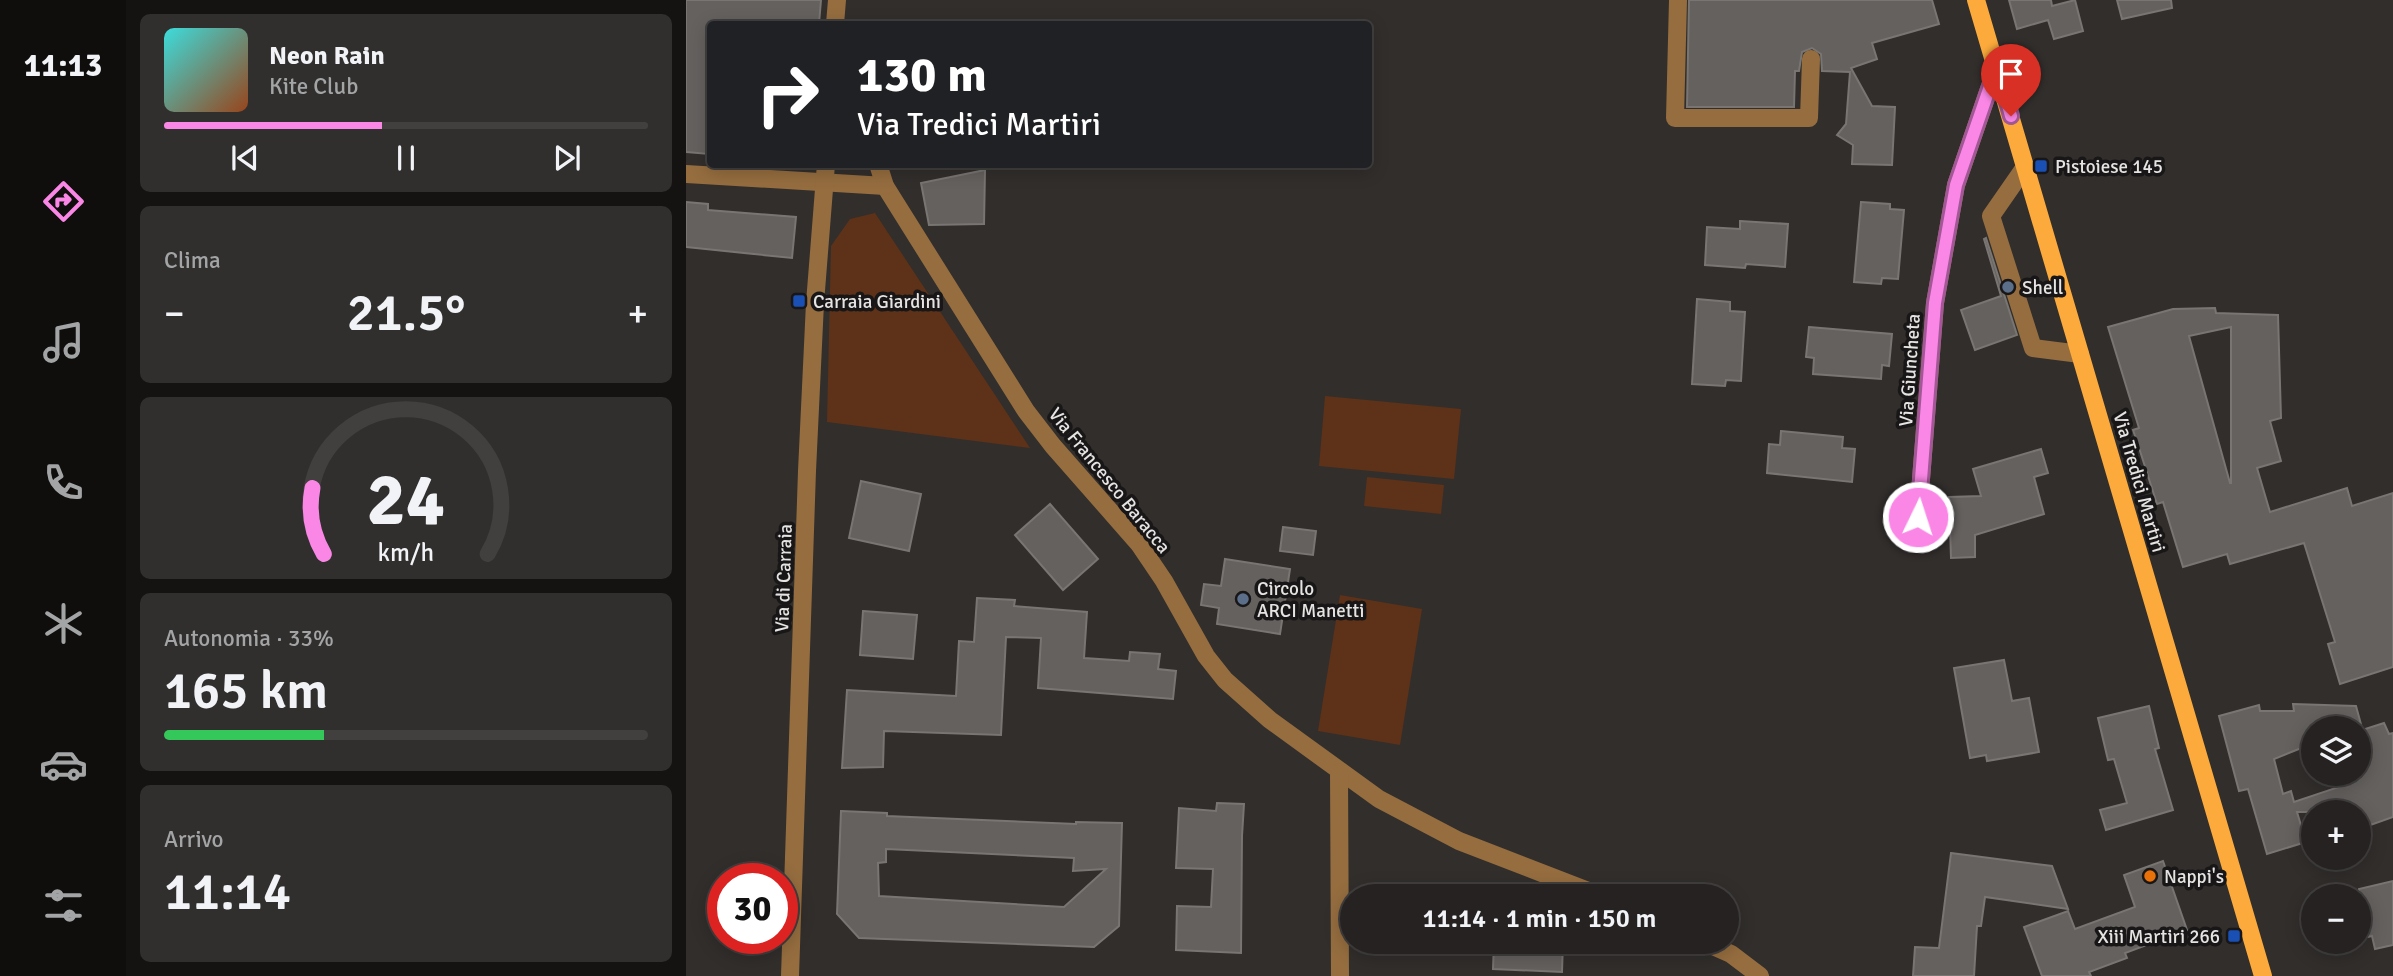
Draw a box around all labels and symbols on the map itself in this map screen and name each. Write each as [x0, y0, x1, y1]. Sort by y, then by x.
pin [1981, 44, 2041, 116]
place label: Pistoiese 145 [2055, 155, 2163, 179]
marker: Pistoiese 145 [2033, 158, 2049, 174]
place label: Shell [2022, 276, 2063, 300]
marker: Shell [2000, 279, 2016, 295]
place label: Carraia Giardini [813, 290, 941, 314]
marker: Carraia Giardini [791, 293, 807, 309]
street label: Via Giuncheta [1894, 313, 1926, 427]
street label: Via Francesco Baracca [1043, 403, 1175, 558]
street label: Via Tredici Martiri [2108, 409, 2171, 555]
position arrow [1881, 480, 1955, 554]
street label: Via di Carraia [770, 523, 798, 633]
place label: Circolo ARCI Manetti [1257, 577, 1364, 623]
marker: Circolo ARCI Manetti [1235, 591, 1251, 607]
speed limit sign: 30 [707, 863, 798, 954]
place label: Nappi's [2164, 865, 2224, 889]
marker: Nappi's [2142, 868, 2158, 884]
place label: Xiii Martiri 266 [2097, 925, 2220, 949]
marker: Xiii Martiri 266 [2226, 928, 2242, 944]

